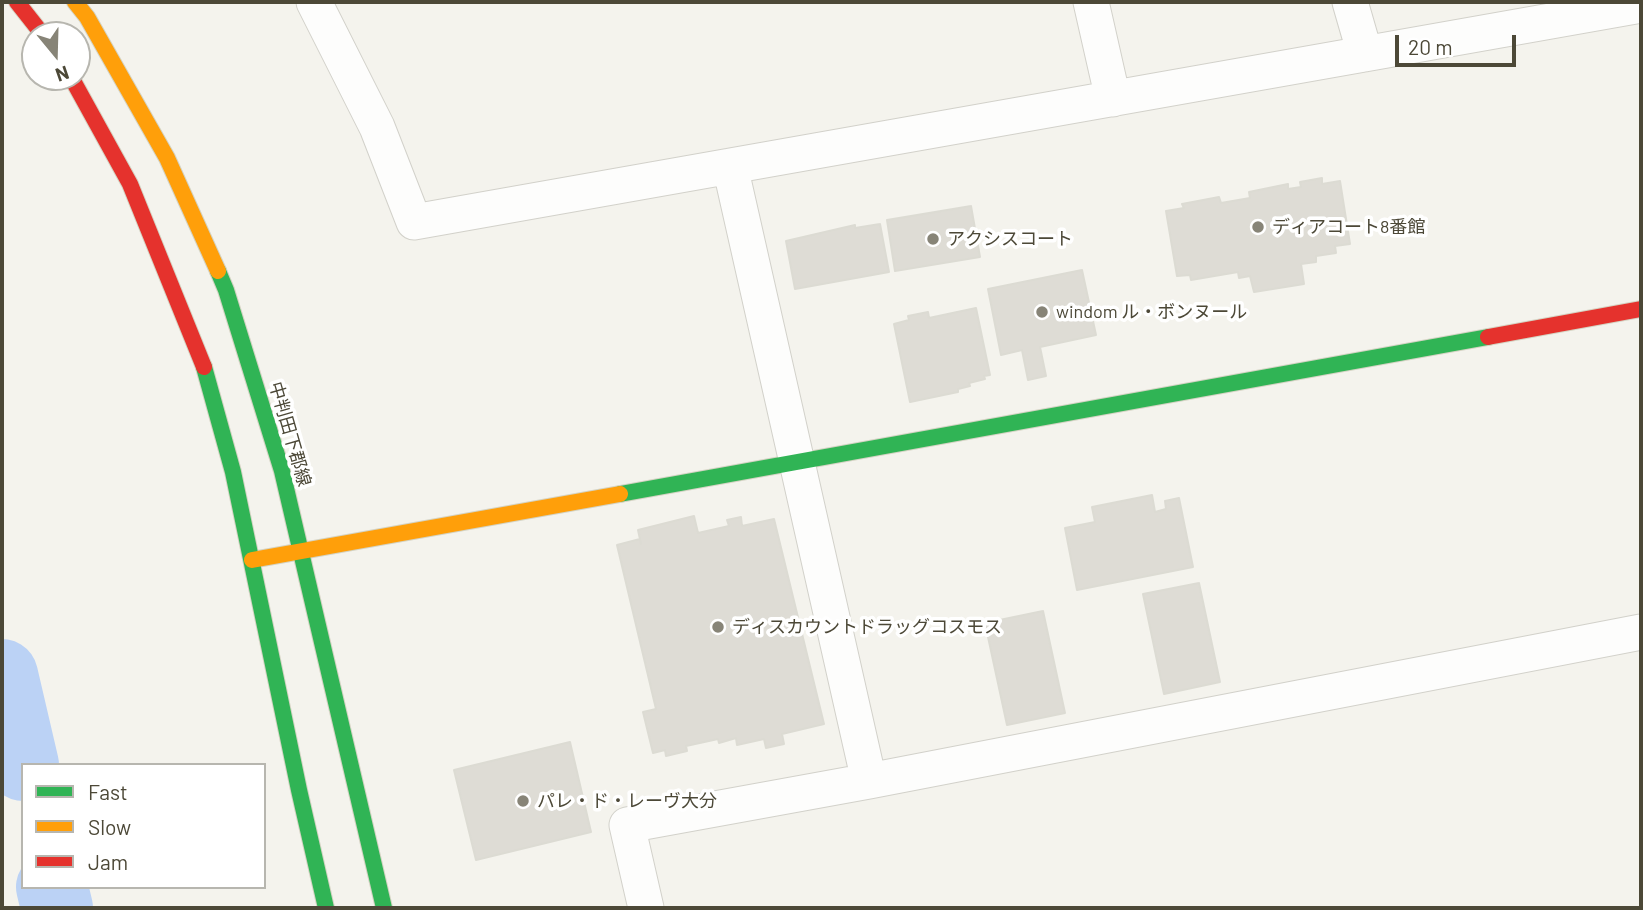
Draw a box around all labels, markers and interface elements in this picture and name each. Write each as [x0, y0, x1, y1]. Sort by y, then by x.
north arrow [21, 21, 91, 91]
scale bar [1398, 21, 1519, 65]
text: 20 m [1408, 34, 1453, 59]
text: N [53, 62, 72, 87]
place label: ディアコート8番館 [1272, 216, 1425, 238]
marker: ディアコート8番館 [1250, 219, 1266, 235]
place label: アクシスコート [947, 228, 1073, 250]
marker: アクシスコート [925, 231, 941, 247]
place label: windom ル・ボンヌール [1056, 301, 1247, 323]
marker: windom ル・ボンヌール [1034, 304, 1050, 320]
street label: 中判田下郡線 [265, 379, 315, 489]
place label: ディスカウントドラッグコスモス [732, 616, 1002, 638]
marker: ディスカウントドラッグコスモス [710, 619, 726, 635]
legend [21, 763, 266, 889]
text: Fast [88, 779, 128, 804]
place label: パレ・ド・レーヴ大分 [537, 790, 717, 812]
marker: パレ・ド・レーヴ大分 [515, 793, 531, 809]
text: Slow [88, 814, 131, 839]
text: Jam [88, 849, 128, 874]

